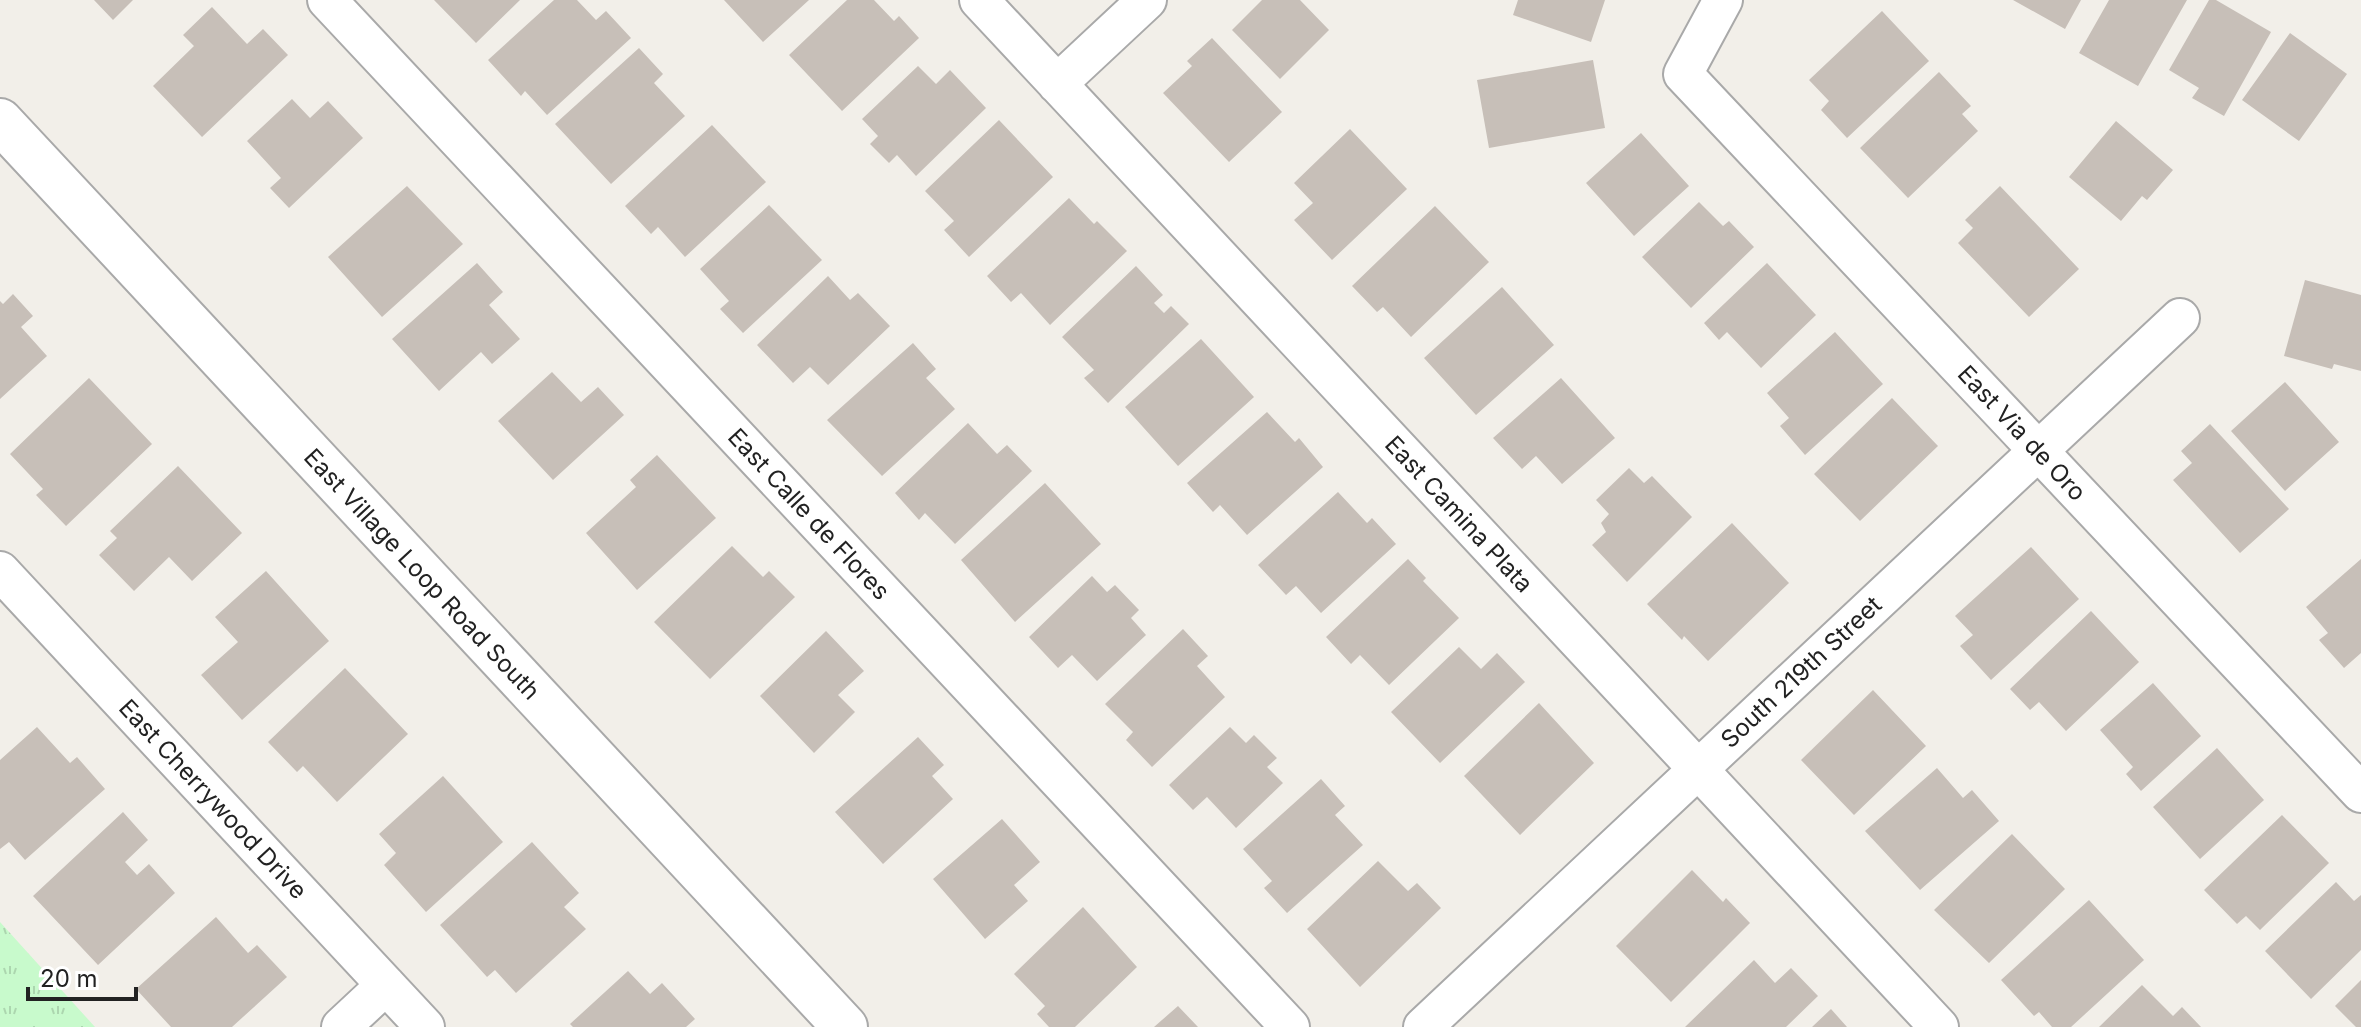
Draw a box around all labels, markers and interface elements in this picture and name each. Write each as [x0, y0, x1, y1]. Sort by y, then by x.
street label: East Via de Oro [1952, 359, 2092, 507]
street label: East Calle de Flores [722, 422, 896, 606]
street label: East Camina Plata [1379, 430, 1539, 598]
street label: East Village Loop Road South [298, 442, 546, 706]
street label: South 219th Street [1715, 590, 1887, 754]
street label: East Cherrywood Drive [113, 693, 313, 905]
scale bar [28, 951, 136, 1001]
text: 20 m [40, 964, 98, 993]

